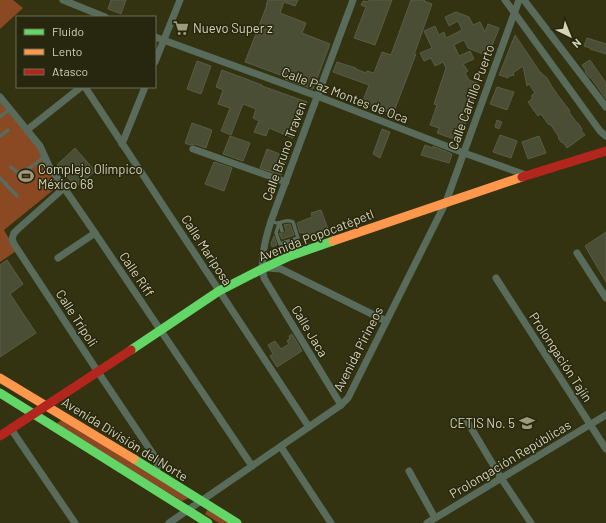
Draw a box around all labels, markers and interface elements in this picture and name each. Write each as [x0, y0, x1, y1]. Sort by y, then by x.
legend [16, 16, 156, 88]
north arrow [550, 16, 590, 56]
supermarket icon: Nuevo Super z [172, 19, 190, 37]
place label: Nuevo Super z [193, 20, 273, 36]
text: Fluido [52, 24, 84, 38]
text: N [570, 36, 584, 51]
street label: Calle Carrillo Puerto [445, 42, 497, 152]
text: Lento [52, 44, 82, 58]
street label: Calle Paz Montes de Oca [279, 63, 411, 127]
text: Atasco [52, 64, 88, 78]
street label: Calle Bruno Traven [259, 99, 309, 203]
place label: Complejo Olímpico México 68 [38, 161, 143, 192]
sports icon: Complejo Olímpico México 68 [17, 167, 35, 185]
street label: Avenida Popocatépetl [256, 206, 376, 264]
street label: Calle Mariposa [178, 212, 236, 288]
street label: Calle Riff [116, 249, 158, 300]
street label: Calle Trípoli [53, 287, 101, 349]
street label: Calle Jaca [288, 302, 332, 360]
street label: Avenida Pirineos [330, 304, 386, 394]
street label: Prolongación Tajín [526, 309, 596, 405]
street label: Avenida División del Norte [59, 394, 191, 484]
school or university icon: CETIS No. 5 [518, 414, 536, 432]
place label: CETIS No. 5 [450, 415, 515, 431]
street label: Prolongación Repúblicas [446, 416, 574, 502]

